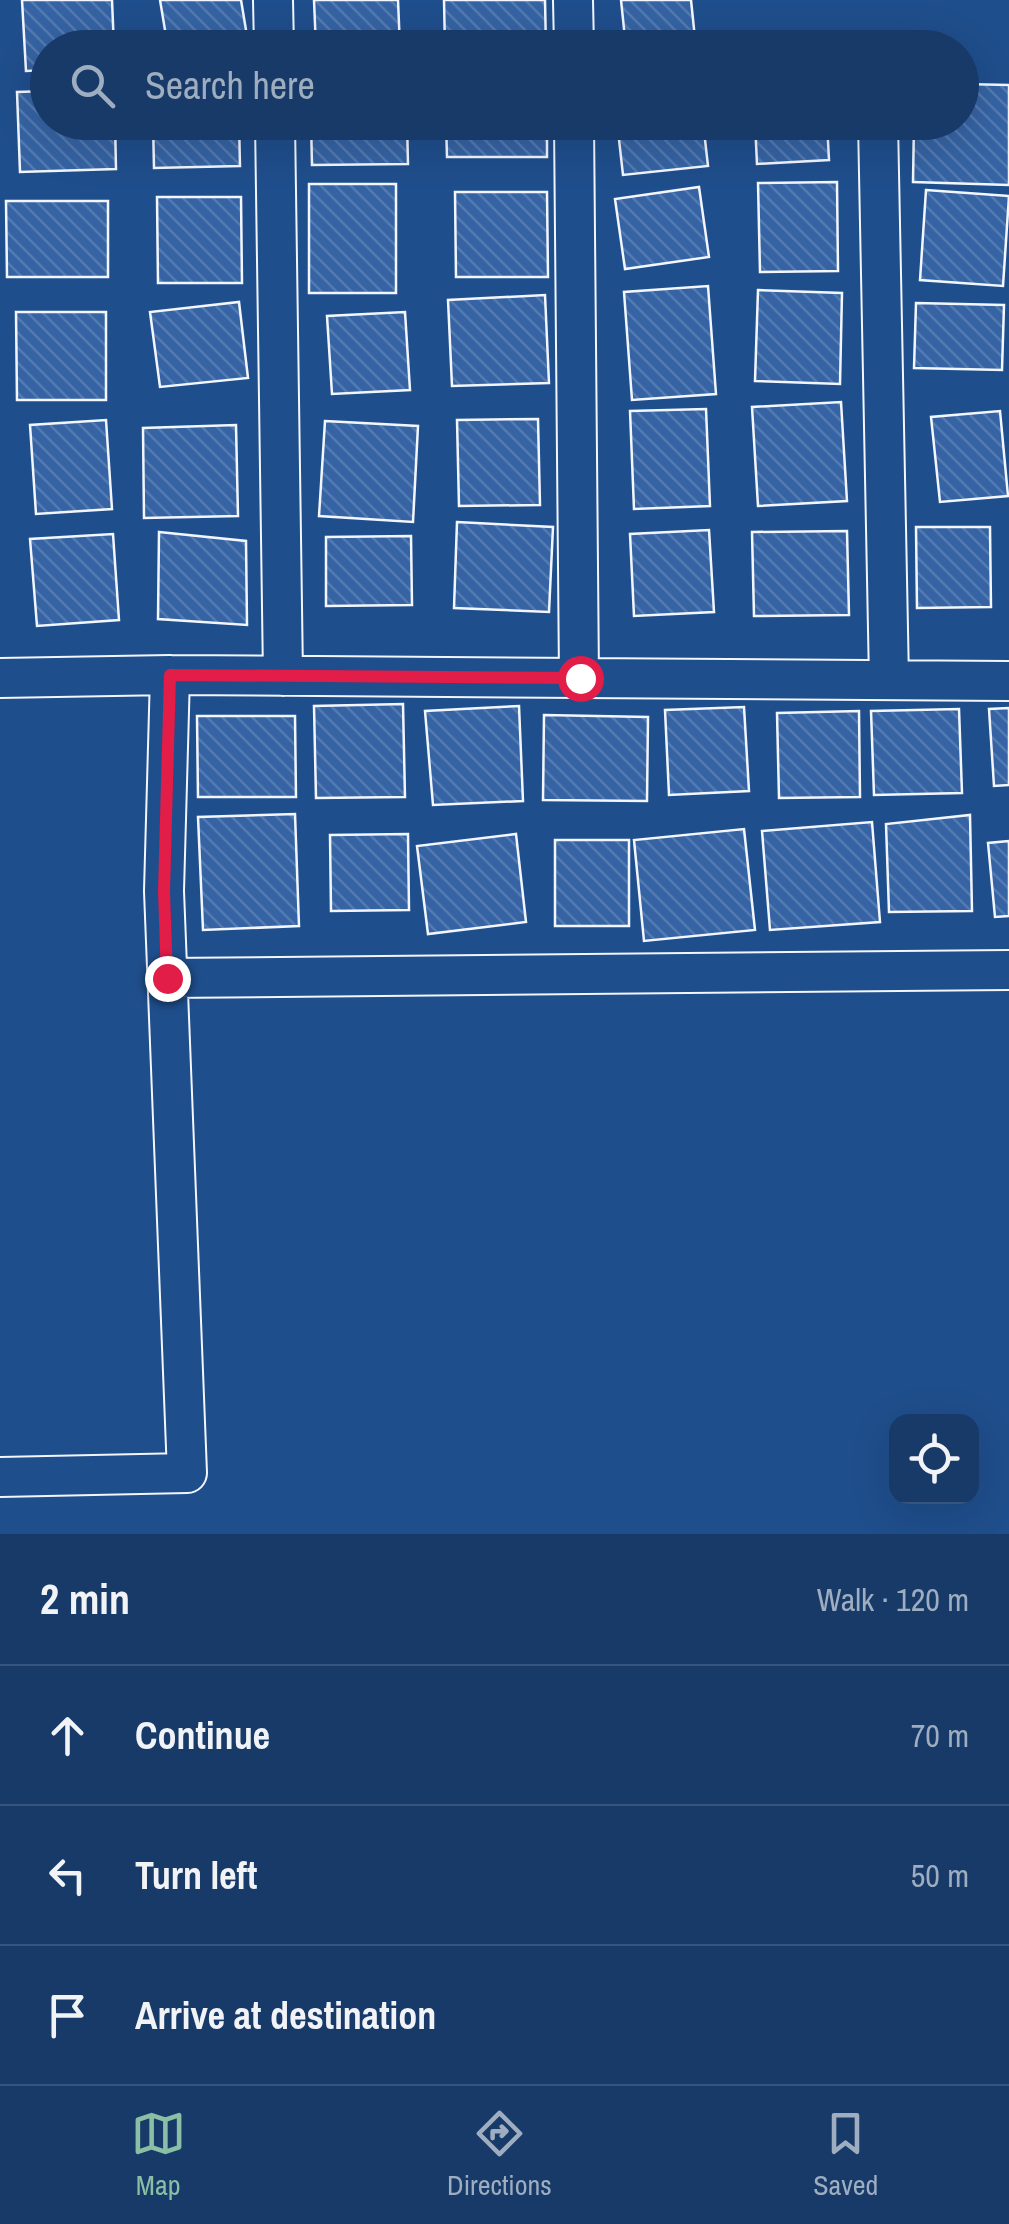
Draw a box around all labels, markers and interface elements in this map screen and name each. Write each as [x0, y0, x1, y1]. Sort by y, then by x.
search box [30, 30, 979, 140]
icon: search [65, 58, 120, 113]
text: Search here [145, 60, 315, 111]
route start [558, 656, 604, 702]
route end [145, 956, 191, 1002]
map controls [889, 1414, 979, 1504]
button: locate [889, 1414, 979, 1504]
text: 2 min [40, 1571, 130, 1627]
text: Walk · 120 m [817, 1578, 969, 1621]
icon: ahead [40, 1708, 95, 1763]
text: Continue [135, 1710, 270, 1761]
text: 70 m [911, 1714, 969, 1757]
icon: left [40, 1848, 95, 1903]
text: Turn left [135, 1850, 257, 1901]
text: 50 m [911, 1854, 969, 1897]
icon: arrive [40, 1988, 95, 2043]
text: Arrive at destination [135, 1990, 436, 2041]
tab: Map [131, 2106, 186, 2204]
tab: Directions [447, 2106, 552, 2204]
tab: Saved [813, 2106, 878, 2204]

